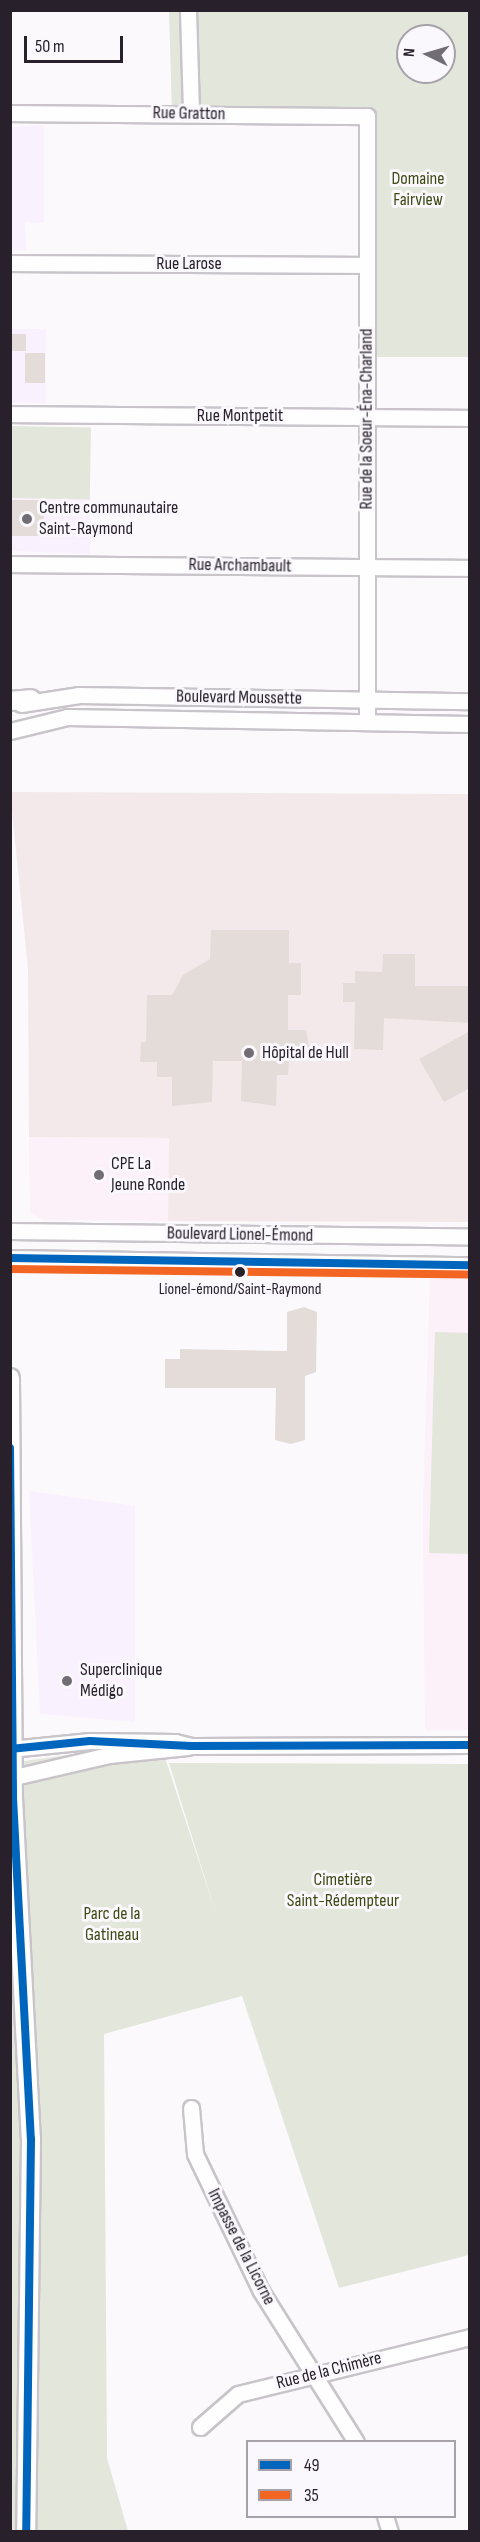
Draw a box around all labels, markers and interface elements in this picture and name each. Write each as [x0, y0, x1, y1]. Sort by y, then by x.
scale bar [27, 24, 126, 62]
north arrow [396, 24, 456, 84]
text: 50 m [35, 36, 65, 57]
text: N [400, 47, 419, 58]
street label: Rue Gratton [152, 103, 226, 125]
park label: Domaine Fairview [391, 169, 445, 212]
street label: Rue Larose [156, 253, 222, 275]
street label: Rue de la Soeur-Éna-Charland [356, 328, 378, 510]
street label: Rue Montpetit [197, 405, 283, 427]
place label: Centre communautaire Saint-Raymond [39, 498, 178, 540]
marker: Centre communautaire Saint-Raymond [20, 512, 34, 526]
street label: Rue Archambault [188, 554, 292, 578]
street label: Boulevard Moussette [176, 686, 302, 710]
place label: Hôpital de Hull [262, 1042, 349, 1064]
marker: Hôpital de Hull [240, 1044, 258, 1062]
place label: CPE La Jeune Ronde [111, 1154, 185, 1196]
marker: CPE La Jeune Ronde [92, 1168, 106, 1182]
street label: Boulevard Lionel-Émond [167, 1223, 313, 1247]
marker: Lionel-émond/Saint-Raymond [234, 1266, 246, 1278]
place label: Lionel-émond/Saint-Raymond [159, 1280, 321, 1300]
place label: Superclinique Médigo [80, 1660, 162, 1702]
marker: Superclinique Médigo [58, 1672, 76, 1690]
park label: Cimetière Saint-Rédempteur [287, 1870, 399, 1912]
park label: Parc de la Gatineau [83, 1904, 141, 1946]
street label: Impasse de la Licorne [202, 2185, 280, 2309]
street label: Rue de la Chimère [274, 2348, 384, 2394]
legend [246, 2440, 456, 2518]
text: 49 [304, 2455, 320, 2476]
text: 35 [304, 2485, 319, 2506]

